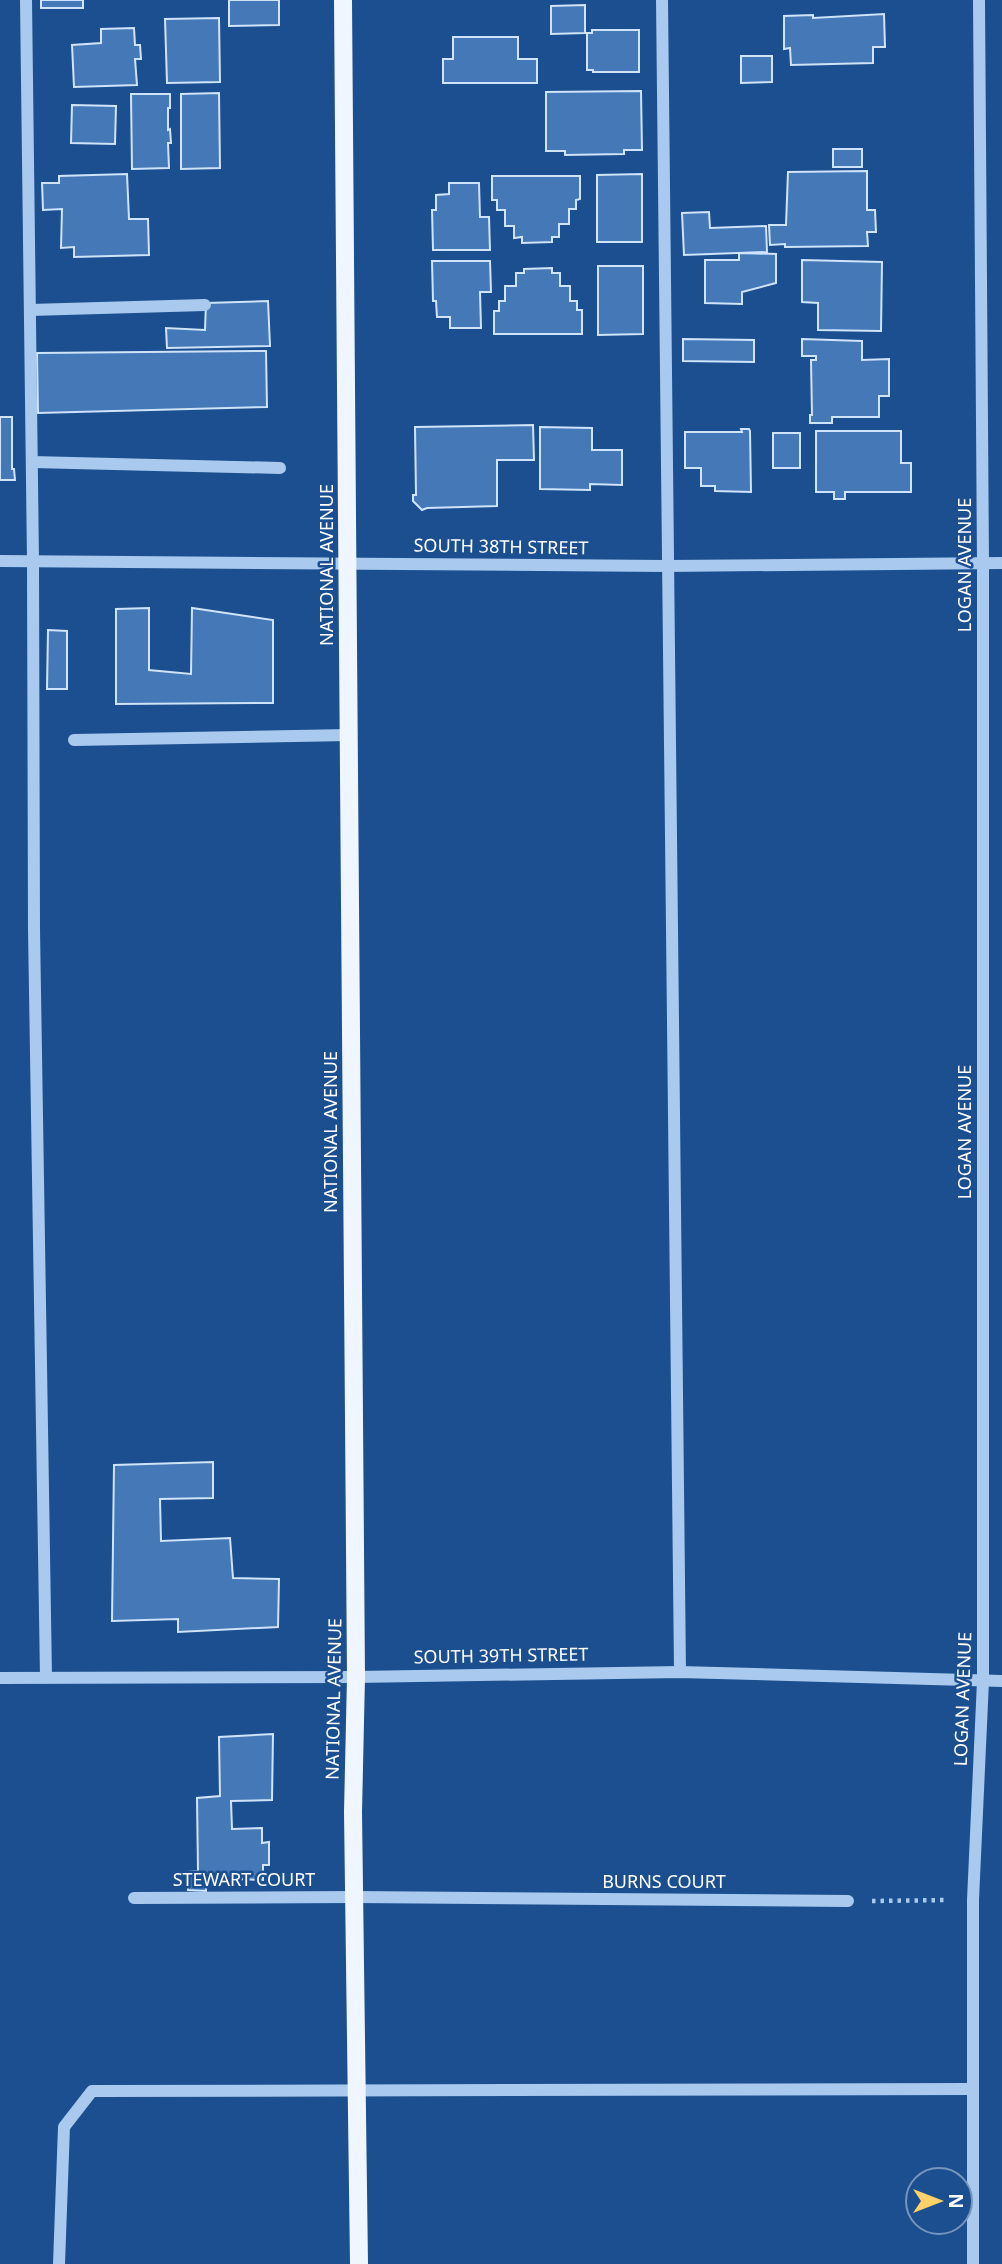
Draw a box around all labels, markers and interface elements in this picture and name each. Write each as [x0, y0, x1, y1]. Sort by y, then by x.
street label: NATIONAL AVENUE [314, 484, 338, 646]
street label: LOGAN AVENUE [952, 498, 976, 632]
street label: SOUTH 38TH STREET [413, 532, 589, 560]
street label: NATIONAL AVENUE [318, 1051, 342, 1213]
street label: LOGAN AVENUE [952, 1065, 976, 1199]
street label: NATIONAL AVENUE [320, 1618, 346, 1780]
street label: LOGAN AVENUE [948, 1631, 976, 1767]
street label: SOUTH 39TH STREET [413, 1641, 589, 1669]
street label: STEWART COURT [173, 1867, 315, 1891]
street label: BURNS COURT [602, 1869, 726, 1893]
north arrow [904, 2166, 974, 2236]
text: N [943, 2193, 969, 2209]

